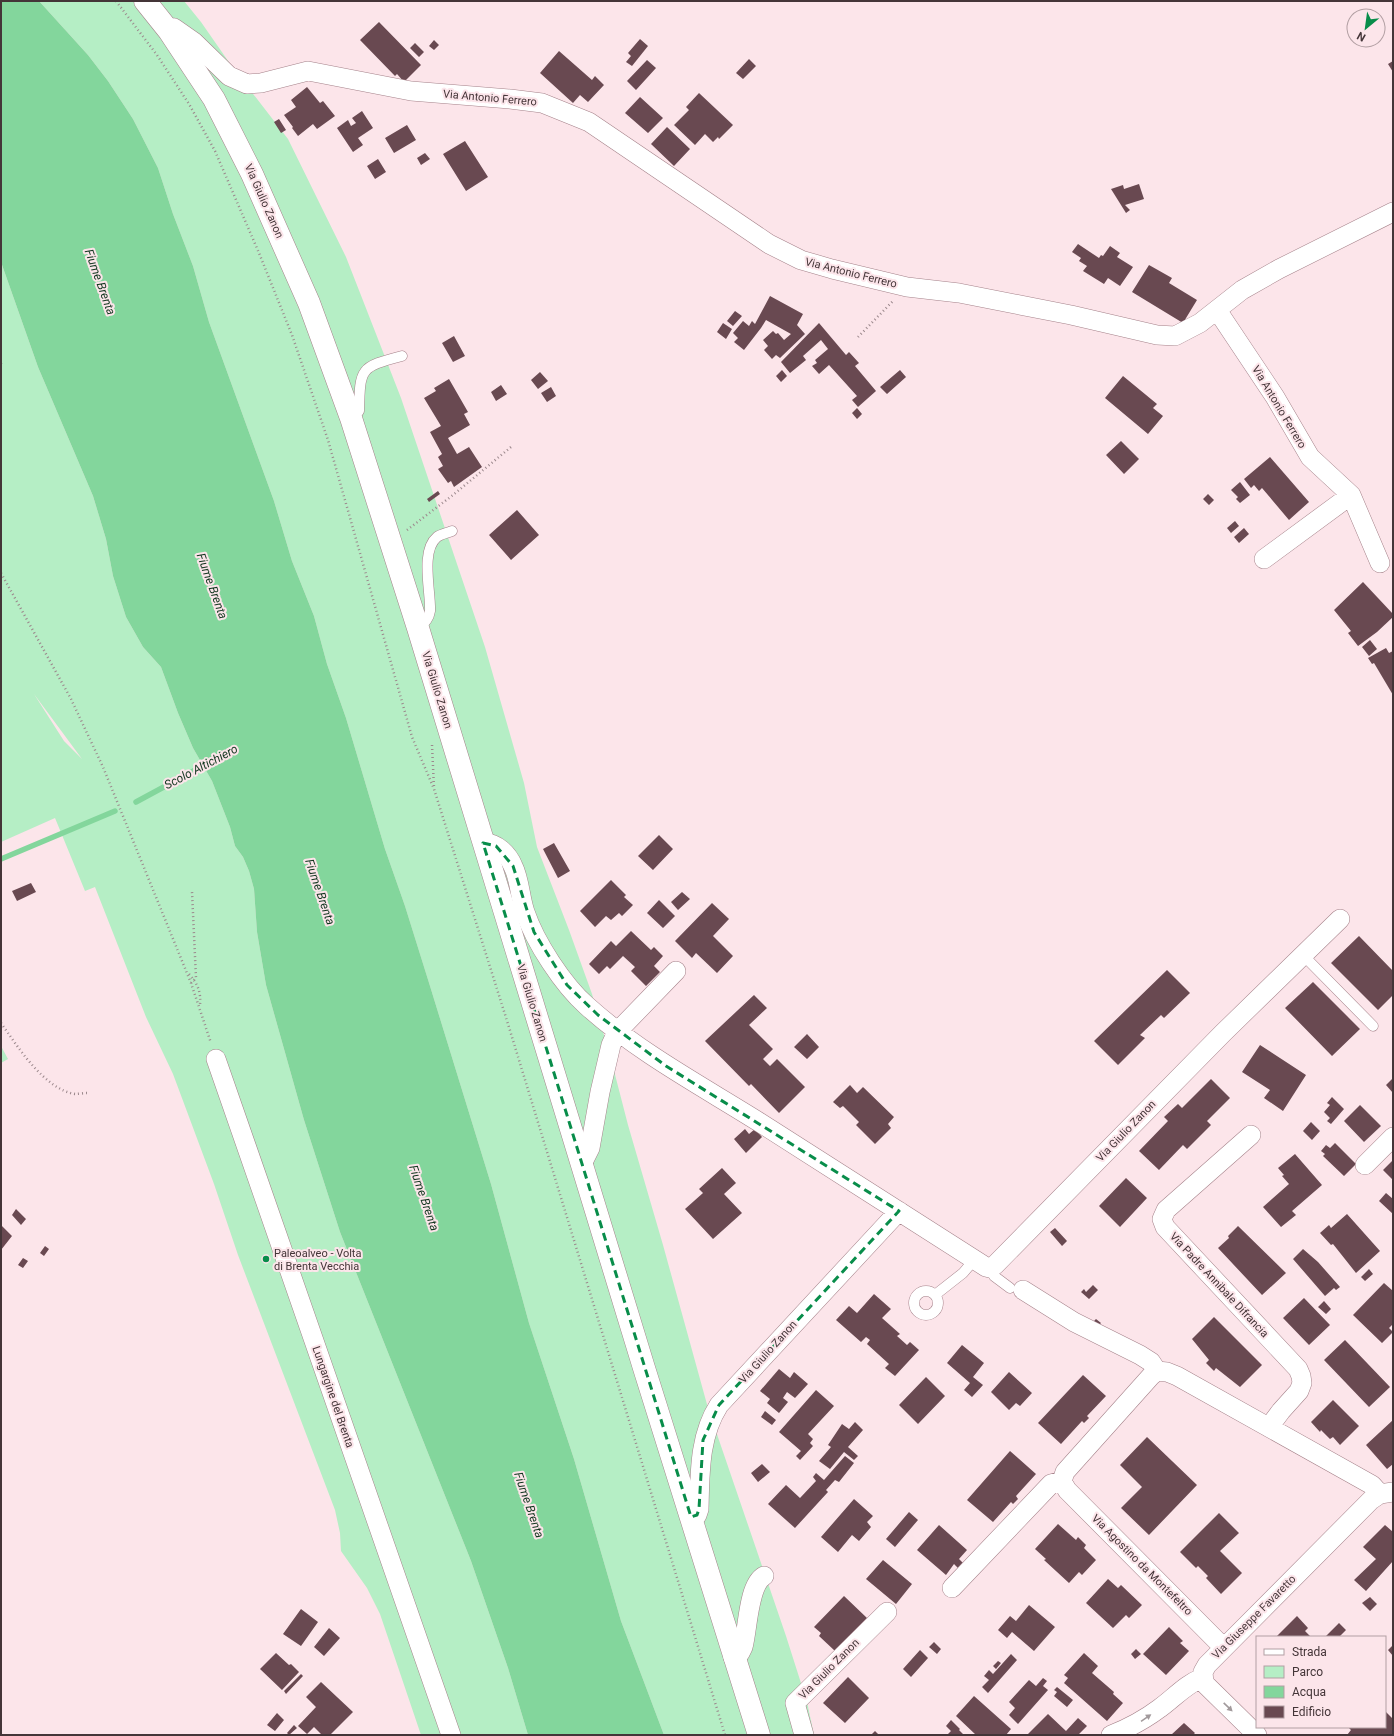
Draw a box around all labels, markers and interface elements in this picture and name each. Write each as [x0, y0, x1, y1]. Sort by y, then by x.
north arrow [1346, 8, 1386, 48]
text: N [1355, 29, 1368, 44]
street label: Via Antonio Ferrero [443, 87, 537, 109]
street label: Via Giulio Zanon [242, 162, 286, 240]
water label: Fiume Brenta [82, 247, 118, 317]
street label: Via Antonio Ferrero [804, 255, 898, 291]
street label: Via Antonio Ferrero [1249, 363, 1309, 451]
water label: Fiume Brenta [194, 551, 230, 621]
street label: Via Giulio Zanon [419, 650, 455, 730]
water label: Scolo Altichiero [162, 742, 240, 792]
water label: Fiume Brenta [302, 857, 338, 927]
street label: Via Giulio Zanon [514, 963, 550, 1043]
street label: Via Giulio Zanon [1094, 1098, 1158, 1164]
water label: Fiume Brenta [406, 1163, 442, 1233]
street label: Via Padre Annibale Difrancia [1167, 1230, 1271, 1340]
place label: Paleoalveo - Volta di Brenta Vecchia [274, 1247, 361, 1273]
marker: Paleoalveo - Volta di Brenta Vecchia [261, 1254, 271, 1264]
street label: Via Giulio Zanon [736, 1318, 800, 1386]
street label: Lungargine del Brenta [310, 1345, 356, 1449]
water label: Fiume Brenta [511, 1470, 547, 1540]
street label: Via Agostino da Montefeltro [1089, 1512, 1195, 1618]
street label: Via Giuseppe Favaretto [1209, 1572, 1299, 1662]
street label: Via Giulio Zanon [796, 1636, 862, 1702]
legend [1256, 1636, 1386, 1728]
text: Strada [1292, 1645, 1327, 1659]
text: Parco [1292, 1665, 1323, 1679]
text: Acqua [1292, 1685, 1326, 1699]
one-way arrow [1223, 1702, 1233, 1712]
text: Edificio [1292, 1705, 1331, 1719]
one-way arrow [1141, 1714, 1151, 1722]

